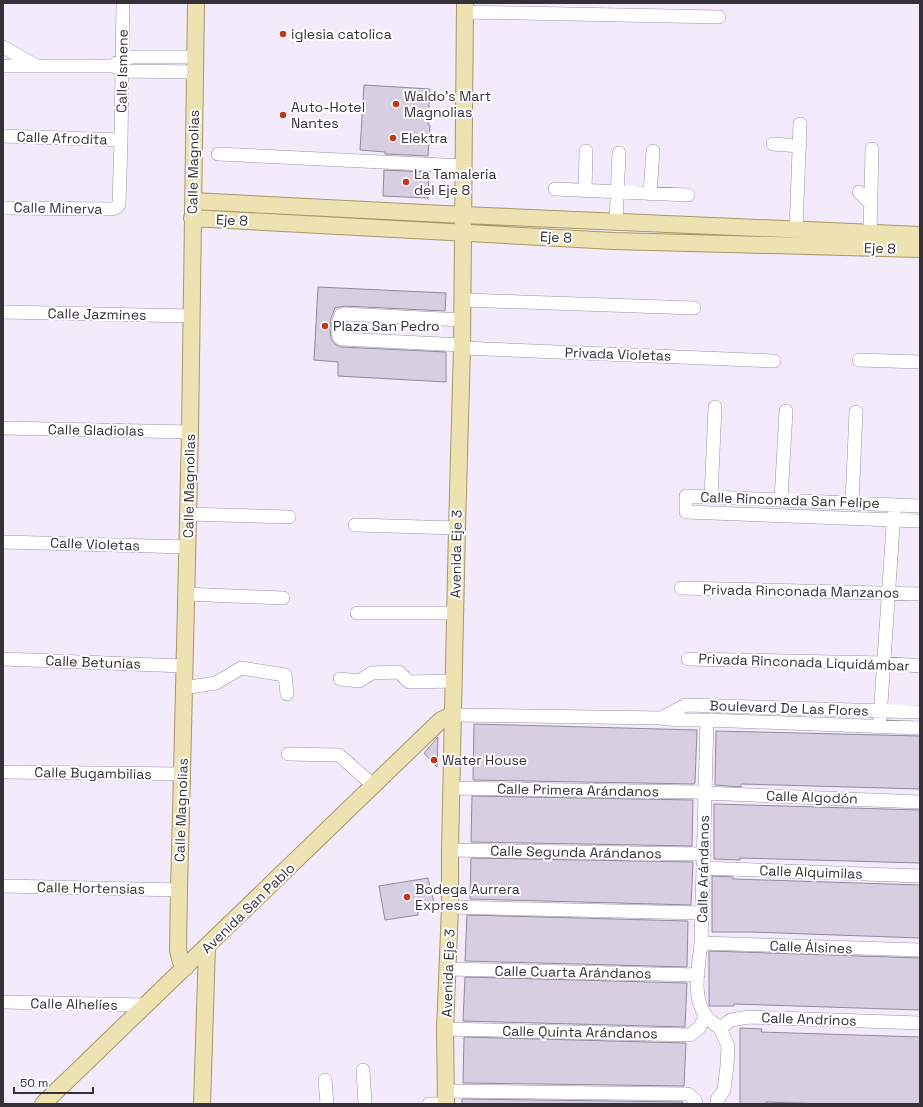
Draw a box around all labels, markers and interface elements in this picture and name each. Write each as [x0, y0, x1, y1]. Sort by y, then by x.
place label: iglesia catolica [291, 25, 392, 43]
street label: Calle Ismene [112, 29, 132, 113]
marker: iglesia catolica [278, 29, 288, 39]
place label: Waldo's Mart Magnolias [404, 87, 491, 121]
place label: Auto-Hotel Nantes [291, 98, 365, 132]
marker: Waldo's Mart Magnolias [391, 99, 401, 109]
street label: Calle Magnolias [183, 110, 203, 214]
marker: Auto-Hotel Nantes [278, 110, 288, 120]
street label: Calle Afrodita [16, 127, 108, 149]
place label: Elektra [401, 129, 448, 147]
marker: Elektra [388, 133, 398, 143]
place label: La Tamaleria del Eje 8 [414, 165, 497, 199]
marker: La Tamaleria del Eje 8 [401, 177, 411, 187]
street label: Calle Minerva [13, 198, 103, 218]
street label: Eje 8 [216, 210, 249, 230]
street label: Eje 8 [540, 227, 573, 247]
street label: Eje 8 [864, 238, 897, 258]
street label: Calle Jazmines [47, 304, 147, 324]
place label: Plaza San Pedro [333, 317, 440, 335]
marker: Plaza San Pedro [320, 321, 330, 331]
street label: Privada Violetas [564, 343, 672, 365]
street label: Calle Gladiolas [48, 420, 144, 440]
street label: Calle Magnolias [179, 434, 199, 538]
street label: Calle Rinconada San Felipe [700, 488, 880, 512]
street label: Avenida Eje 3 [446, 510, 466, 598]
street label: Calle Violetas [50, 533, 140, 555]
street label: Privada Rinconada Manzanos [703, 580, 899, 602]
street label: Privada Rinconada Liquidámbar [698, 649, 910, 675]
street label: Calle Betunias [45, 651, 141, 673]
street label: Boulevard De Las Flores [709, 696, 869, 720]
place label: Water House [442, 751, 527, 769]
marker: Water House [429, 755, 439, 765]
street label: Calle Magnolias [170, 758, 192, 862]
street label: Calle Bugambilias [34, 763, 152, 783]
street label: Calle Primera Arándanos [497, 780, 659, 800]
street label: Calle Algodón [766, 786, 858, 808]
street label: Calle Arándanos [693, 815, 713, 923]
street label: Calle Segunda Arándanos [490, 842, 662, 862]
street label: Avenida San Pablo [198, 859, 298, 957]
street label: Calle Alquimilas [759, 861, 863, 883]
street label: Calle Hortensias [37, 878, 145, 898]
place label: Bodega Aurrera Express [415, 880, 520, 914]
marker: Bodega Aurrera Express [402, 892, 412, 902]
street label: Avenida Eje 3 [437, 928, 459, 1018]
street label: Calle Álsines [769, 937, 853, 957]
street label: Calle Cuarta Arándanos [495, 962, 651, 982]
street label: Calle Alhelíes [30, 994, 118, 1014]
street label: Calle Andrinos [761, 1008, 857, 1030]
street label: Calle Quinta Arándanos [502, 1022, 658, 1042]
scale bar [14, 1069, 93, 1095]
text: 50 m [20, 1075, 48, 1091]

